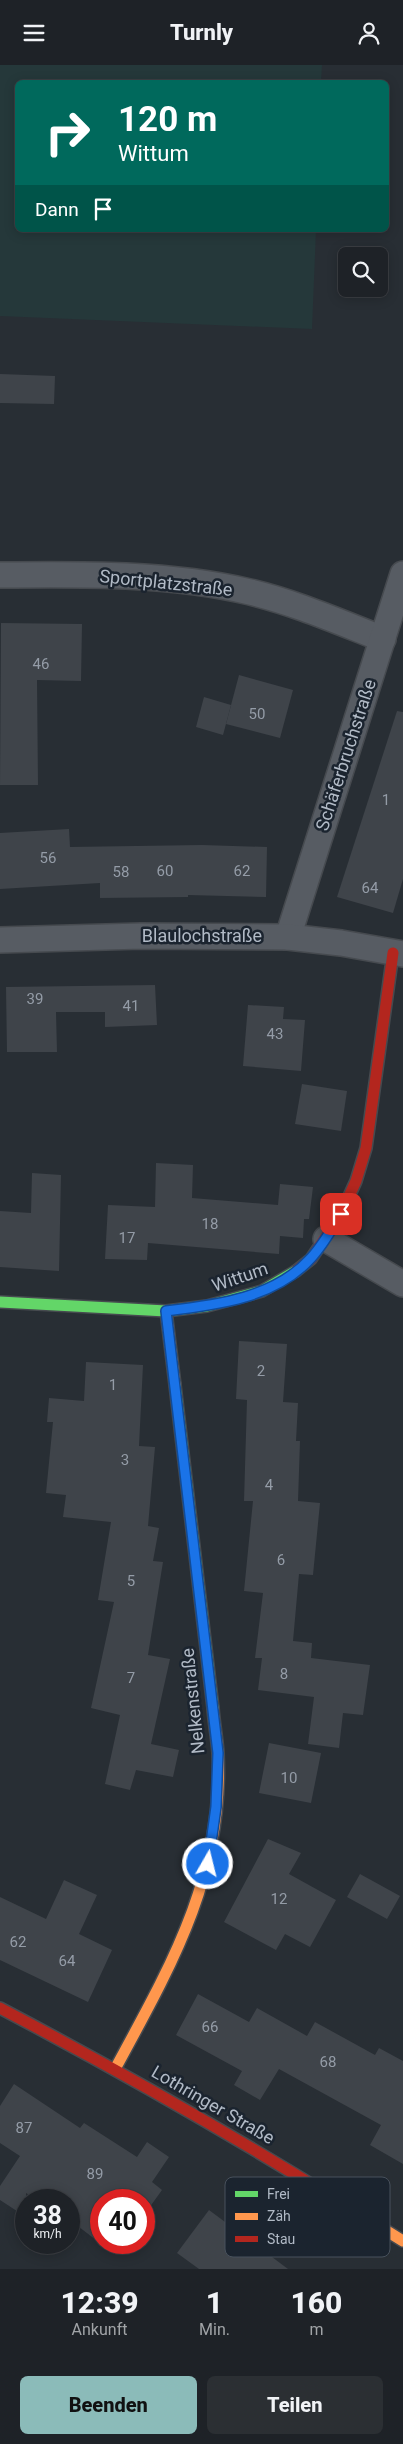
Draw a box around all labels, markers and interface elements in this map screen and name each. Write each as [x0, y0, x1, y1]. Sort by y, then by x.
icon: menu [20, 19, 48, 47]
icon: person [355, 19, 383, 47]
text: Turnly [170, 20, 233, 45]
text: 120 m [118, 99, 217, 140]
icon: right [35, 100, 100, 165]
text: Wittum [118, 141, 189, 166]
icon: arrive [89, 195, 117, 223]
text: Dann [35, 198, 79, 221]
map controls [338, 247, 388, 297]
button: search [338, 247, 388, 297]
street label: Sportplatzstraße [99, 565, 234, 600]
house number: 46 [33, 655, 49, 673]
street label: Schäferbruchstraße [311, 676, 380, 833]
house number: 50 [249, 705, 265, 723]
house number: 1 [382, 791, 390, 809]
house number: 56 [40, 849, 56, 867]
house number: 60 [157, 862, 173, 880]
house number: 62 [234, 862, 250, 880]
house number: 58 [113, 863, 129, 881]
house number: 64 [362, 879, 379, 897]
street label: Blaulochstraße [142, 925, 262, 946]
house number: 39 [27, 990, 43, 1008]
house number: 41 [123, 997, 139, 1015]
house number: 43 [267, 1025, 283, 1043]
pin [320, 1193, 362, 1235]
icon: arrive [327, 1200, 355, 1228]
house number: 18 [202, 1215, 218, 1233]
house number: 17 [119, 1229, 135, 1247]
street label: Wittum [209, 1257, 271, 1296]
house number: 2 [257, 1362, 265, 1380]
house number: 1 [109, 1376, 117, 1394]
house number: 3 [121, 1451, 129, 1469]
house number: 4 [265, 1476, 274, 1494]
house number: 6 [277, 1551, 285, 1569]
house number: 5 [127, 1572, 135, 1590]
street label: Nelkenstraße [177, 1647, 208, 1755]
house number: 8 [280, 1665, 288, 1683]
house number: 7 [127, 1669, 135, 1687]
house number: 10 [281, 1769, 297, 1787]
position arrow [181, 1837, 233, 1889]
house number: 12 [271, 1890, 287, 1908]
house number: 62 [10, 1933, 26, 1951]
house number: 64 [59, 1952, 76, 1970]
house number: 66 [202, 2018, 218, 2036]
house number: 68 [320, 2053, 336, 2071]
street label: Lothringer Straße [148, 2061, 279, 2148]
house number: 87 [16, 2119, 32, 2137]
house number: 89 [87, 2165, 103, 2183]
legend [225, 2177, 390, 2257]
text: Frei [267, 2186, 290, 2202]
speed limit sign: 40 [90, 2189, 155, 2254]
text: 38 [33, 2201, 62, 2230]
text: Zäh [267, 2208, 291, 2224]
text: km/h [33, 2227, 62, 2241]
text: Stau [267, 2231, 295, 2247]
text: 12:39 [61, 2285, 138, 2320]
text: 1 [206, 2285, 223, 2320]
text: 160 [291, 2285, 342, 2320]
text: Ankunft [72, 2320, 127, 2339]
text: Min. [199, 2320, 230, 2339]
text: m [309, 2320, 323, 2339]
button: Beenden [20, 2376, 197, 2434]
button: Teilen [207, 2376, 383, 2434]

